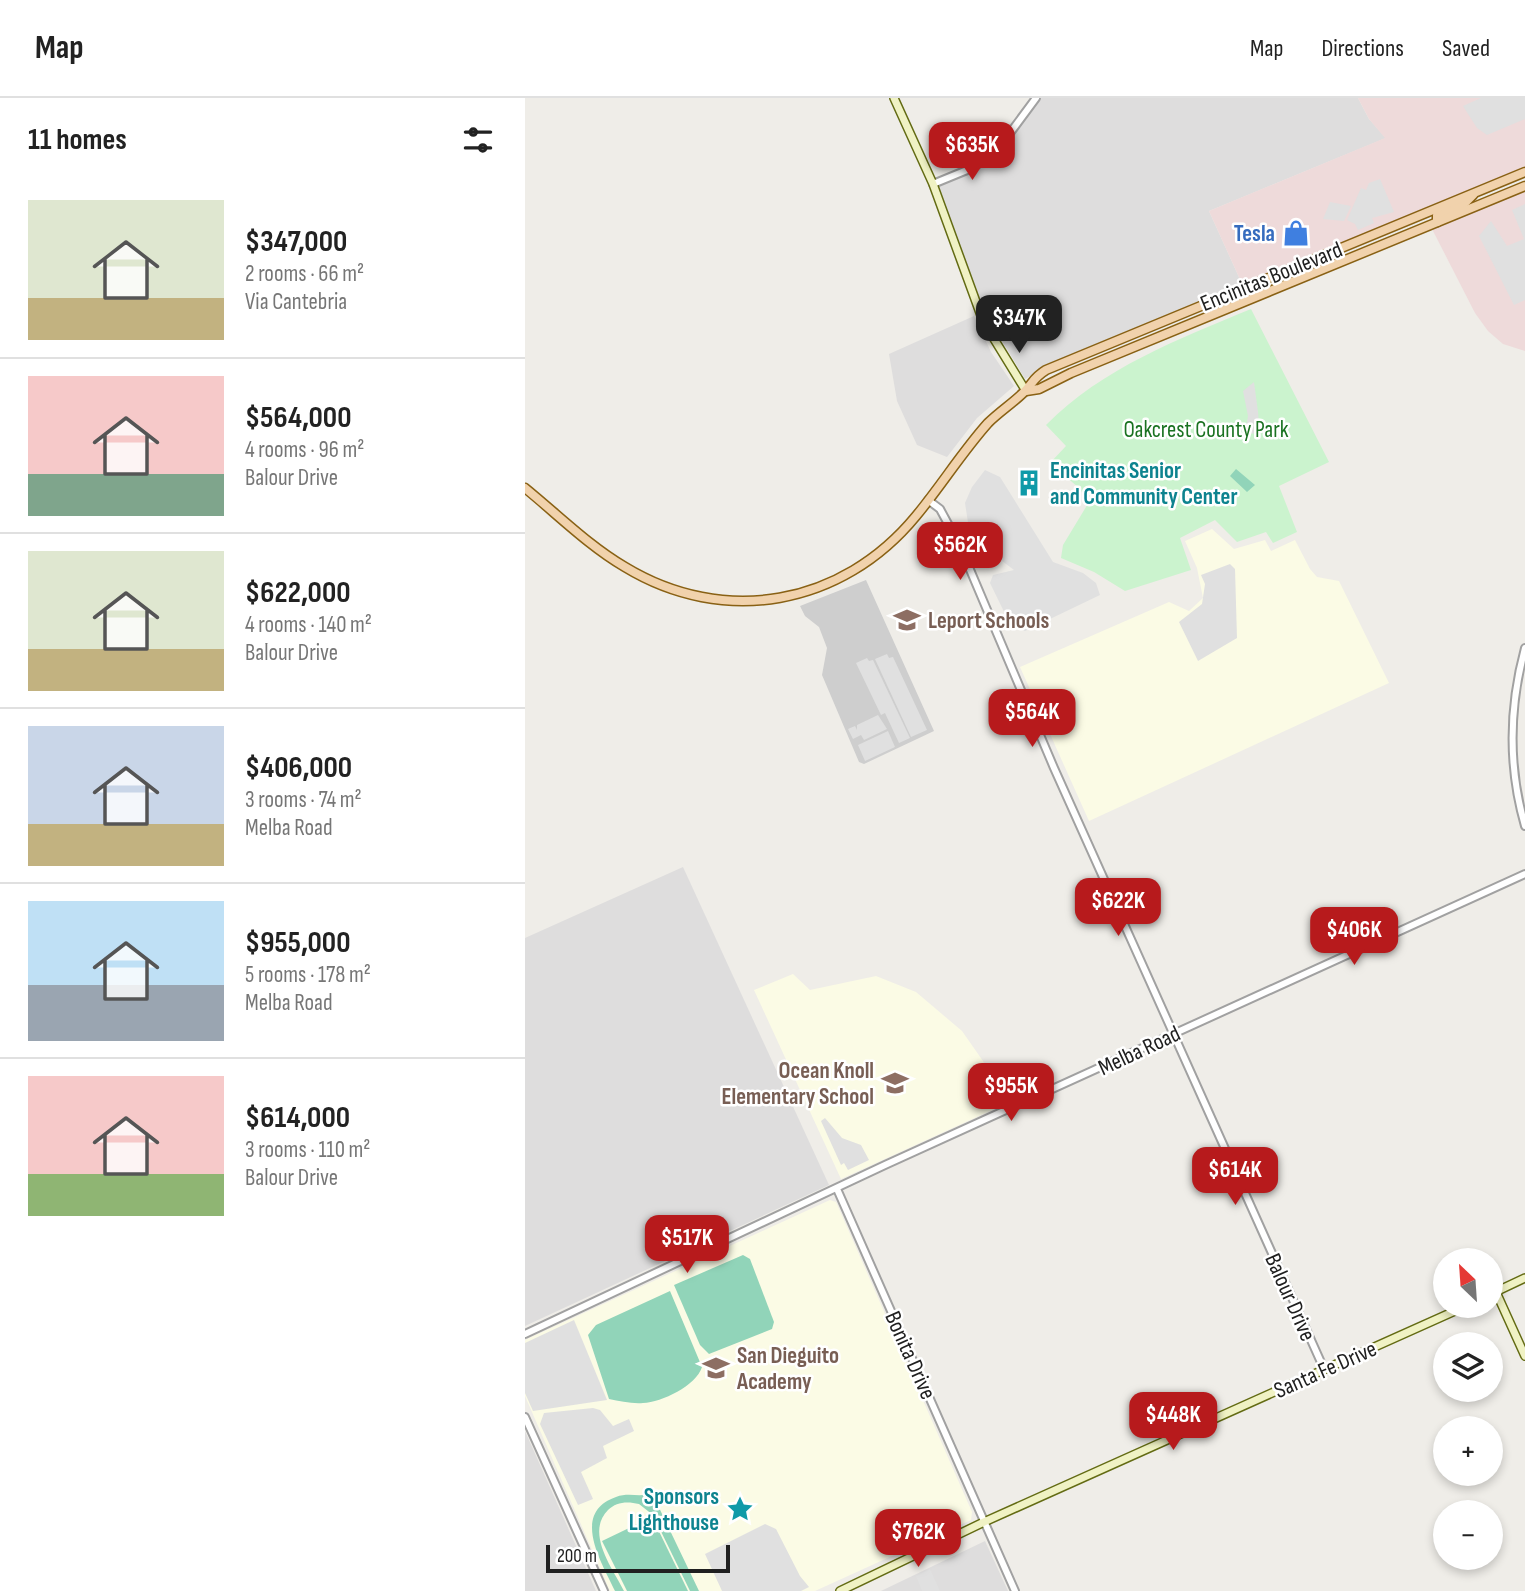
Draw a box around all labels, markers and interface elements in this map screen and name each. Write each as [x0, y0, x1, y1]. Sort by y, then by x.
text: Map [35, 28, 84, 68]
text: Map [1250, 34, 1283, 63]
text: Directions [1321, 34, 1404, 63]
text: Saved [1442, 34, 1490, 63]
icon: filters [459, 121, 497, 159]
text: 11 homes [28, 122, 127, 158]
pin: $635K [923, 122, 1021, 182]
text: $635K [945, 131, 999, 159]
shop icon: Tesla [1281, 218, 1311, 248]
place label: Tesla [1234, 220, 1275, 248]
text: $347,000 [245, 224, 347, 260]
icon: home [84, 228, 168, 312]
street label: Encinitas Boulevard [1196, 236, 1346, 318]
text: 2 rooms · 66 m² [245, 260, 364, 288]
text: Via Cantebria [245, 288, 347, 316]
pin: $347K [970, 296, 1068, 355]
text: $347K [992, 304, 1046, 332]
text: $564,000 [245, 400, 351, 436]
icon: home [84, 404, 168, 488]
park label: Oakcrest County Park [1123, 416, 1289, 444]
text: 4 rooms · 96 m² [245, 436, 364, 464]
place label: Encinitas Senior and Community Center [1050, 457, 1238, 511]
text: Balour Drive [245, 464, 338, 492]
building icon: Encinitas Senior and Community Center [1014, 468, 1044, 498]
pin: $562K [911, 522, 1009, 582]
text: $562K [933, 531, 987, 559]
text: $622,000 [245, 575, 350, 611]
icon: home [84, 579, 168, 663]
school or university icon: Leport Schools [892, 605, 922, 635]
place label: Leport Schools [928, 607, 1049, 635]
text: 4 rooms · 140 m² [245, 611, 372, 639]
text: Balour Drive [245, 639, 338, 667]
pin: $564K [983, 690, 1081, 749]
text: $564K [1005, 698, 1059, 726]
text: $406,000 [245, 750, 352, 786]
icon: home [84, 754, 168, 838]
text: 3 rooms · 74 m² [245, 786, 362, 814]
text: Melba Road [245, 814, 333, 842]
pin: $622K [1069, 878, 1167, 938]
text: $622K [1091, 887, 1145, 915]
pin: $406K [1305, 908, 1403, 967]
text: $406K [1326, 916, 1382, 944]
text: $955,000 [245, 925, 350, 961]
icon: home [84, 929, 168, 1013]
text: 5 rooms · 178 m² [245, 961, 371, 989]
text: Melba Road [245, 989, 333, 1017]
street label: Melba Road [1094, 1020, 1185, 1082]
place label: Ocean Knoll Elementary School [722, 1057, 874, 1111]
pin: $955K [962, 1063, 1060, 1123]
school or university icon: Ocean Knoll Elementary School [880, 1068, 910, 1098]
text: $955K [984, 1072, 1038, 1100]
text: $614,000 [245, 1100, 350, 1136]
icon: home [84, 1104, 168, 1188]
text: 3 rooms · 110 m² [245, 1136, 370, 1164]
pin: $614K [1186, 1148, 1284, 1207]
text: $614K [1208, 1156, 1262, 1184]
text: Balour Drive [245, 1164, 338, 1192]
pin: $517K [638, 1216, 736, 1275]
text: $517K [661, 1224, 713, 1252]
north arrow [1433, 1248, 1503, 1318]
map controls [1433, 1248, 1503, 1570]
street label: Balour Drive [1258, 1249, 1322, 1346]
street label: Bonita Drive [878, 1307, 942, 1404]
button: layers [1433, 1332, 1503, 1402]
street label: Santa Fe Drive [1270, 1335, 1381, 1405]
place label: San Dieguito Academy [736, 1342, 839, 1396]
school or university icon: San Dieguito Academy [701, 1353, 731, 1383]
pin: $448K [1124, 1392, 1222, 1452]
text: $448K [1145, 1401, 1201, 1429]
button: + [1433, 1416, 1503, 1486]
place label: Sponsors Lighthouse [629, 1483, 719, 1537]
place icon: Sponsors Lighthouse [725, 1494, 755, 1524]
button: − [1433, 1500, 1503, 1570]
pin: $762K [869, 1510, 967, 1569]
text: $762K [891, 1518, 945, 1546]
scale bar [546, 1542, 730, 1574]
text: 200 m [557, 1545, 597, 1568]

